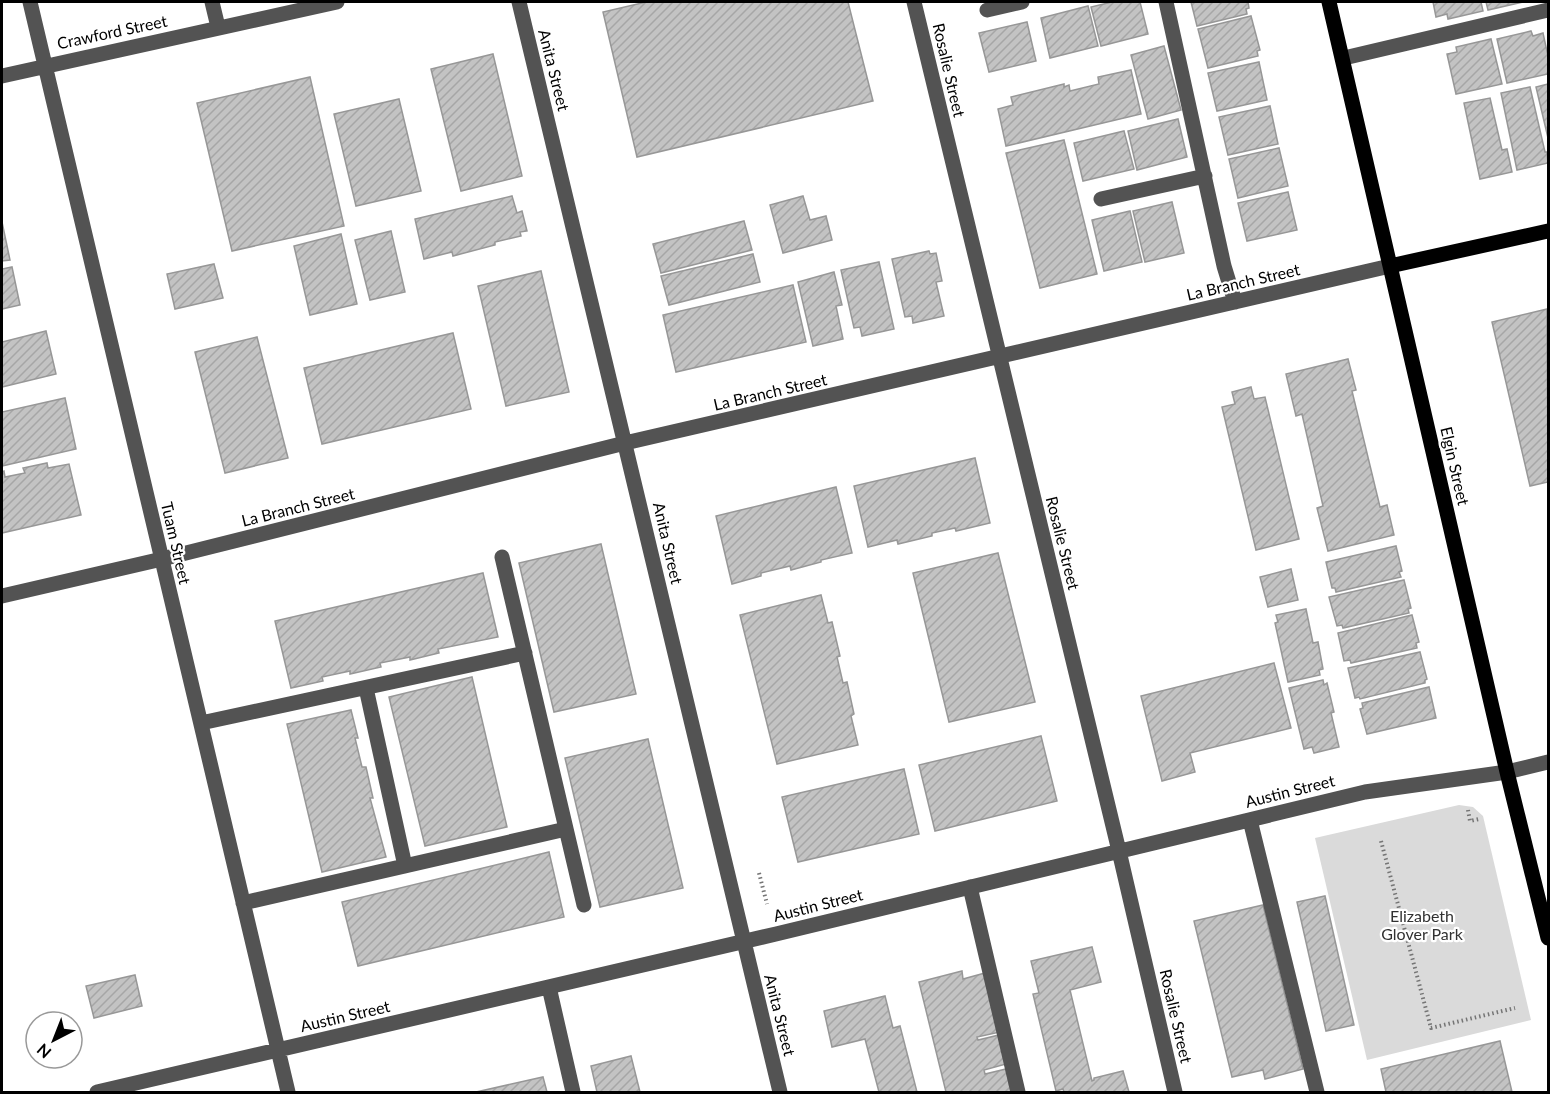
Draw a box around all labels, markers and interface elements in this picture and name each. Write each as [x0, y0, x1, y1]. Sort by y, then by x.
street label: Crawford Street [55, 11, 169, 52]
street label: Rosalie Street [929, 21, 970, 119]
street label: Anita Street [535, 27, 574, 113]
street label: La Branch Street [1184, 259, 1302, 304]
street label: La Branch Street [711, 369, 829, 414]
street label: Elgin Street [1437, 425, 1474, 507]
street label: La Branch Street [239, 483, 357, 530]
street label: Rosalie Street [1043, 494, 1084, 592]
street label: Tuam Street [158, 500, 195, 586]
street label: Anita Street [650, 500, 687, 586]
street label: Austin Street [1243, 770, 1337, 811]
street label: Austin Street [771, 884, 865, 925]
park label: Elizabeth Glover Park [1381, 906, 1464, 943]
street label: Rosalie Street [1156, 967, 1197, 1065]
street label: Anita Street [761, 972, 800, 1058]
street label: Austin Street [298, 996, 392, 1035]
north arrow [24, 1010, 84, 1070]
text: N [33, 1040, 55, 1063]

